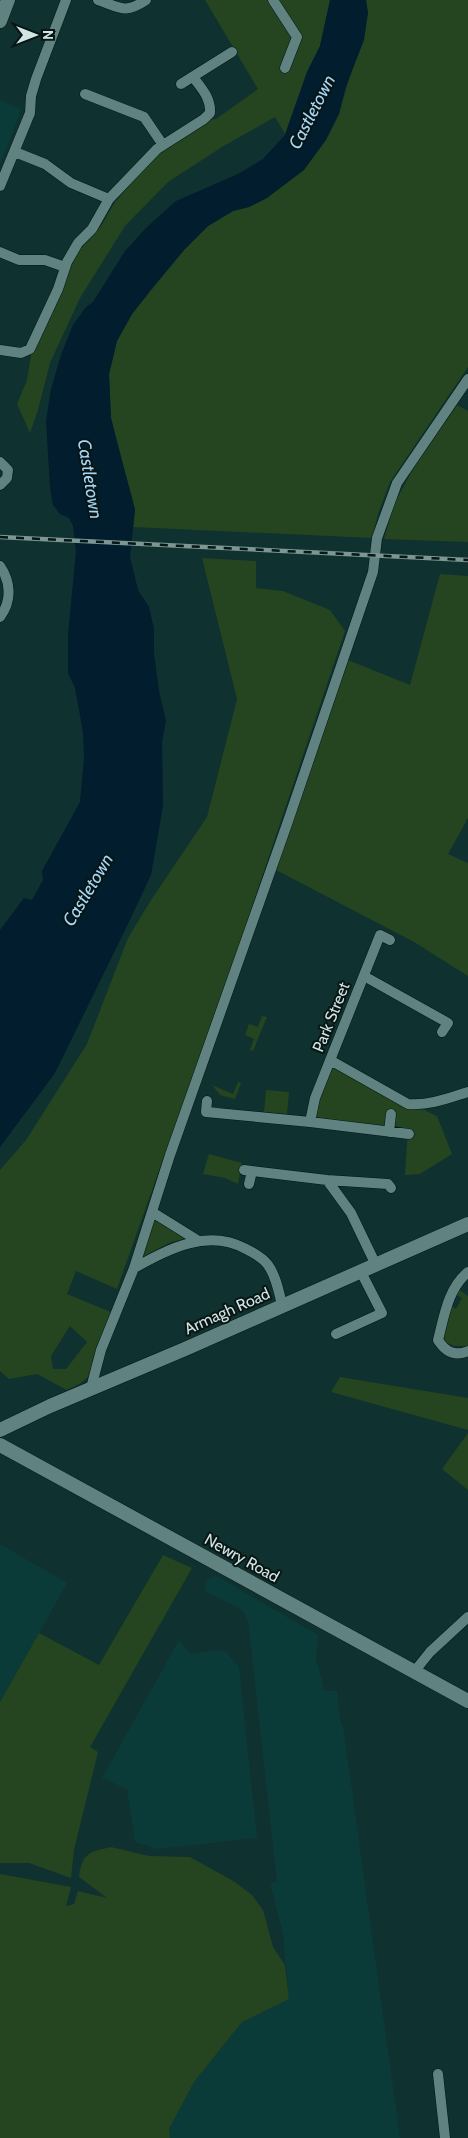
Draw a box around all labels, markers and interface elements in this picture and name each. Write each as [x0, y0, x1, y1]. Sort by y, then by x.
north arrow [10, 10, 60, 60]
text: N [39, 30, 57, 40]
water label: Castletown [284, 71, 340, 153]
water label: Castletown [73, 438, 107, 520]
water label: Castletown [58, 850, 118, 930]
street label: Park Street [308, 979, 354, 1055]
street label: Armagh Road [181, 1284, 273, 1338]
street label: Newry Road [201, 1530, 283, 1586]

